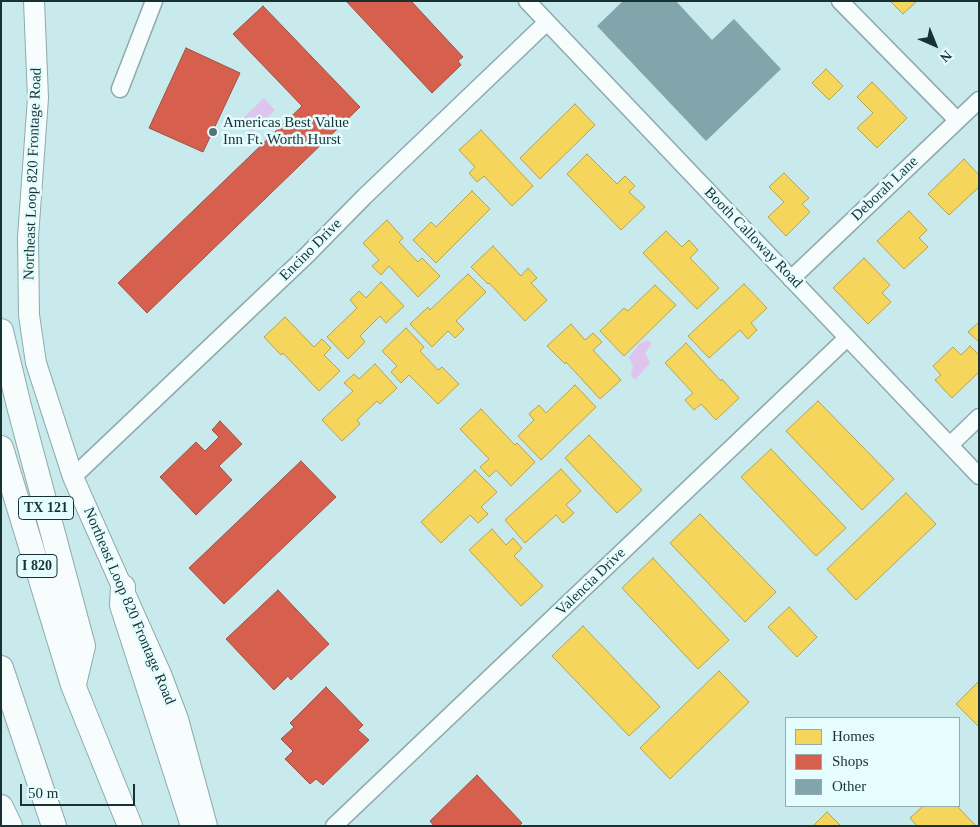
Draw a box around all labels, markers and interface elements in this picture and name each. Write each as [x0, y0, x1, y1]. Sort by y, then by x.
north arrow [910, 20, 960, 70]
text: N [937, 47, 955, 65]
street label: Northeast Loop 820 Frontage Road [20, 68, 46, 280]
place label: Americas Best Value Inn Ft. Worth Hurst [223, 114, 349, 149]
marker: Americas Best Value Inn Ft. Worth Hurst [207, 126, 219, 138]
street label: Deborah Lane [848, 153, 922, 225]
street label: Booth Calloway Road [700, 184, 806, 292]
street label: Encino Drive [276, 215, 346, 285]
road number: TX 121 [18, 496, 74, 520]
street label: Northeast Loop 820 Frontage Road [79, 505, 179, 707]
street label: Valencia Drive [553, 544, 629, 620]
road number: I 820 [17, 554, 57, 578]
legend [785, 717, 960, 807]
text: Homes [832, 728, 875, 744]
text: Shops [832, 753, 869, 769]
scale bar [22, 774, 138, 806]
text: Other [832, 778, 866, 794]
text: 50 m [28, 785, 58, 801]

